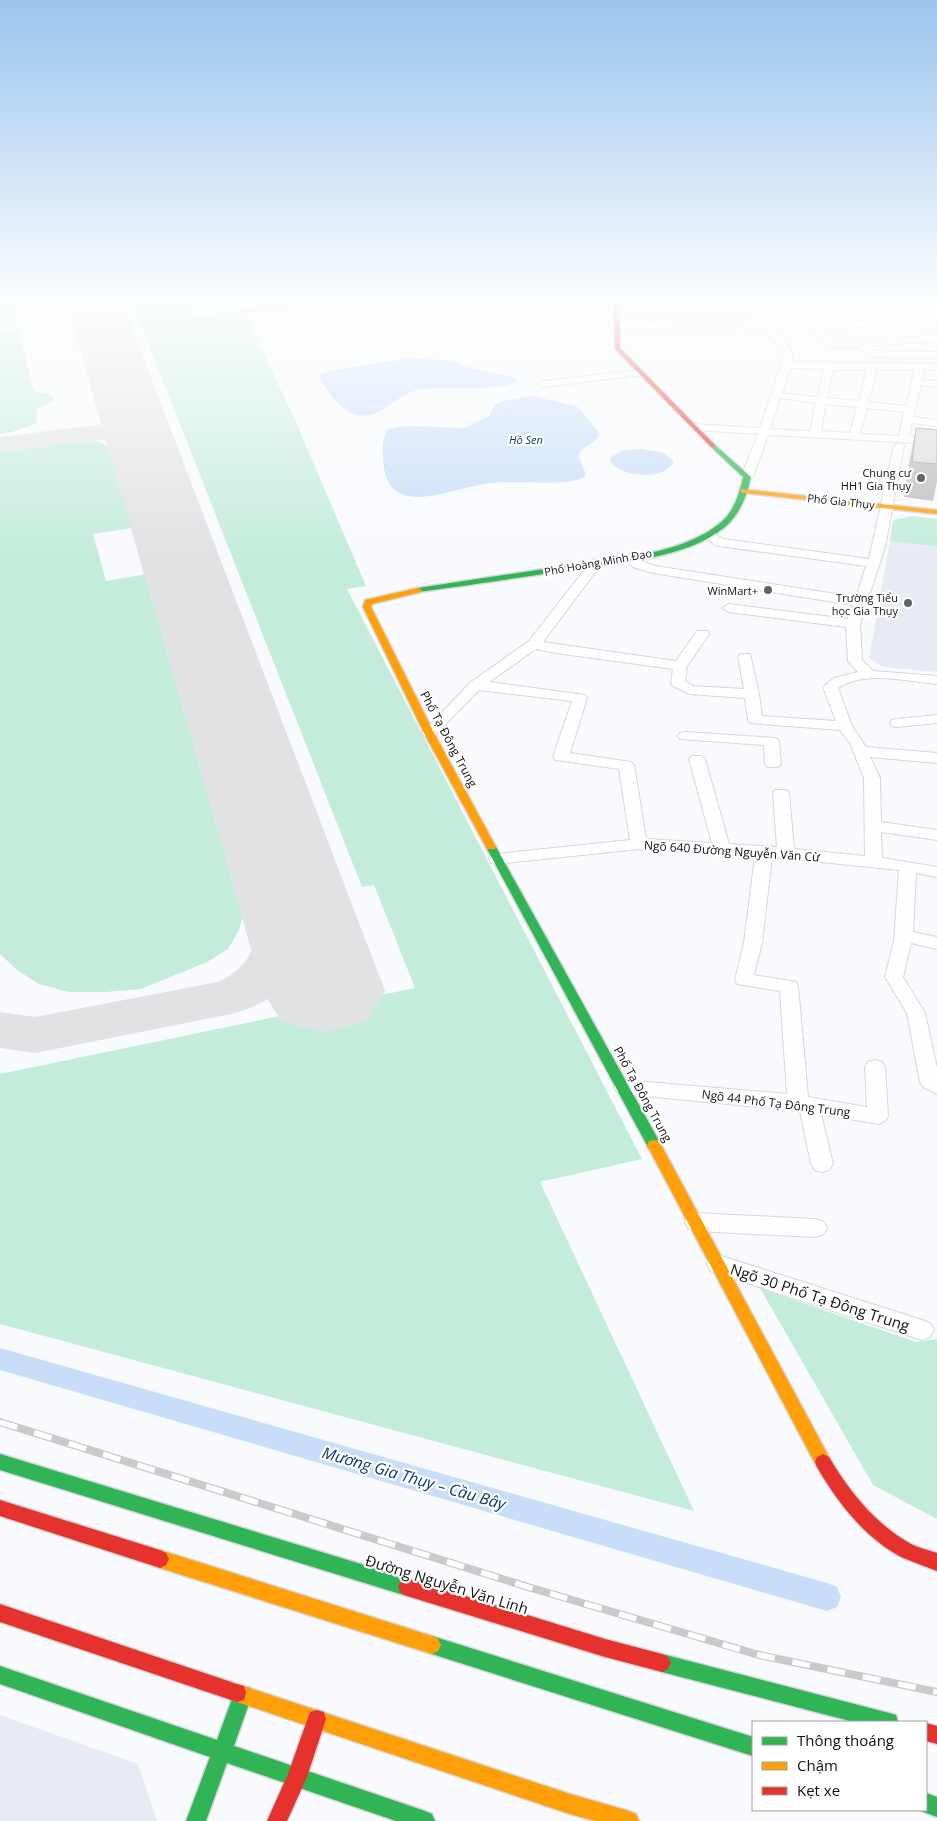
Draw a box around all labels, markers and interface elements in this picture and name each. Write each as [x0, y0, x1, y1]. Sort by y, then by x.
water label: Hồ Sen [509, 432, 543, 447]
place label: Chung cư HH1 Gia Thụy [841, 465, 912, 493]
marker: Chung cư HH1 Gia Thụy [915, 472, 927, 484]
street label: Phố Gia Thụy [807, 490, 876, 512]
street label: Phố Hoàng Minh Đạo [543, 545, 653, 579]
place label: WinMart+ [708, 583, 758, 598]
marker: WinMart+ [762, 584, 774, 596]
place label: Trường Tiểu học Gia Thụy [832, 590, 898, 618]
marker: Trường Tiểu học Gia Thụy [902, 597, 914, 609]
street label: Phố Tạ Đông Trung [416, 688, 482, 791]
street label: Ngõ 640 Đường Nguyễn Văn Cừ [643, 836, 822, 866]
street label: Phố Tạ Đông Trung [610, 1043, 677, 1145]
street label: Ngõ 44 Phố Tạ Đông Trung [701, 1085, 852, 1121]
street label: Ngõ 30 Phố Tạ Đông Trung [728, 1259, 912, 1335]
water label: Mương Gia Thụy – Cầu Bây [320, 1441, 510, 1515]
street label: Đường Nguyễn Văn Linh [363, 1550, 531, 1618]
legend [752, 1721, 927, 1811]
text: Thông thoáng [797, 1730, 894, 1750]
text: Chậm [797, 1755, 838, 1775]
text: Kẹt xe [797, 1780, 840, 1800]

